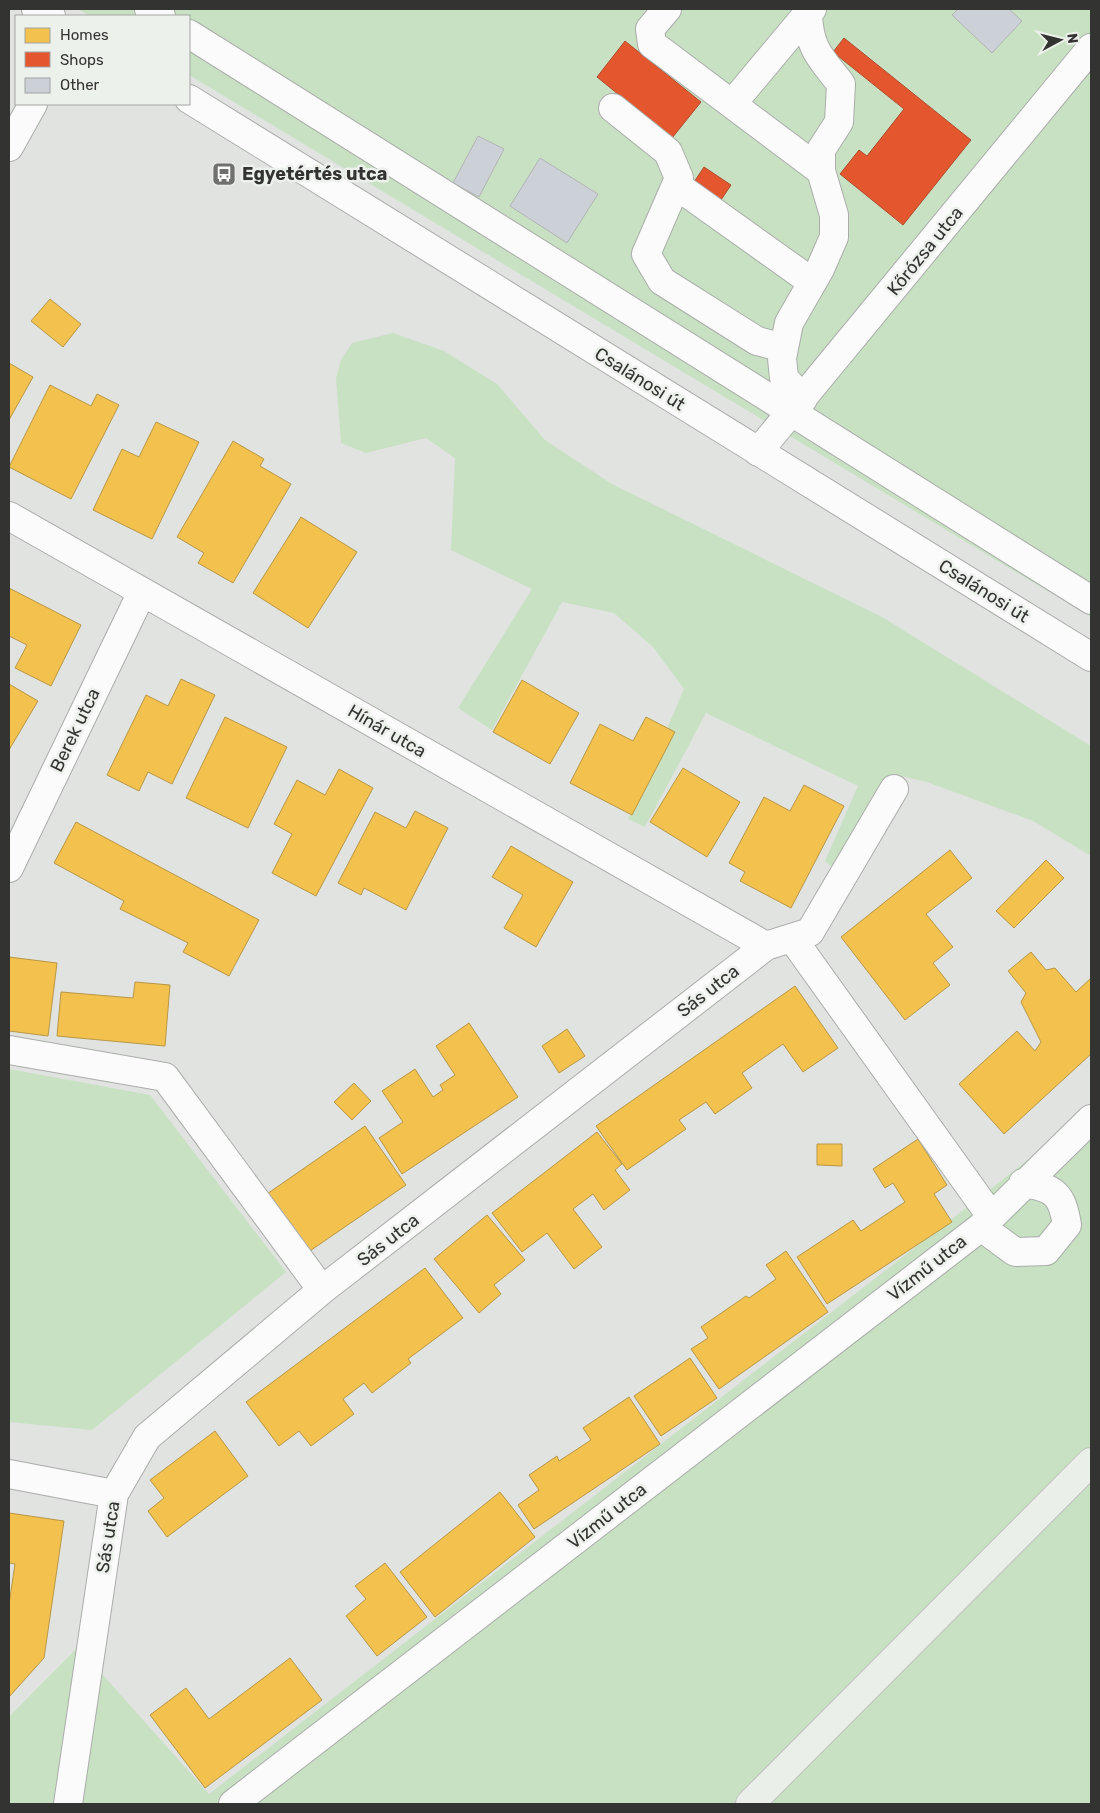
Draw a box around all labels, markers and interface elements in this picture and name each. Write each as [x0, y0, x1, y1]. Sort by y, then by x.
legend [15, 15, 190, 105]
north arrow [1035, 15, 1085, 65]
text: Homes [60, 26, 109, 44]
text: N [1063, 32, 1081, 45]
text: Shops [60, 51, 104, 69]
text: Other [60, 76, 100, 94]
bus stop icon: Egyetértés utca [211, 161, 237, 187]
place label: Egyetértés utca [242, 163, 387, 185]
street label: Kőrózsa utca [882, 202, 968, 300]
street label: Csalánosi út [591, 343, 689, 415]
street label: Csalánosi út [935, 555, 1033, 627]
street label: Berek utca [45, 685, 105, 775]
street label: Hínár utca [344, 700, 430, 762]
street label: Sás utca [673, 960, 743, 1022]
street label: Sás utca [353, 1209, 423, 1271]
street label: Vízmű utca [883, 1230, 971, 1306]
street label: Vízmű utca [563, 1478, 651, 1554]
street label: Sás utca [91, 1499, 125, 1575]

